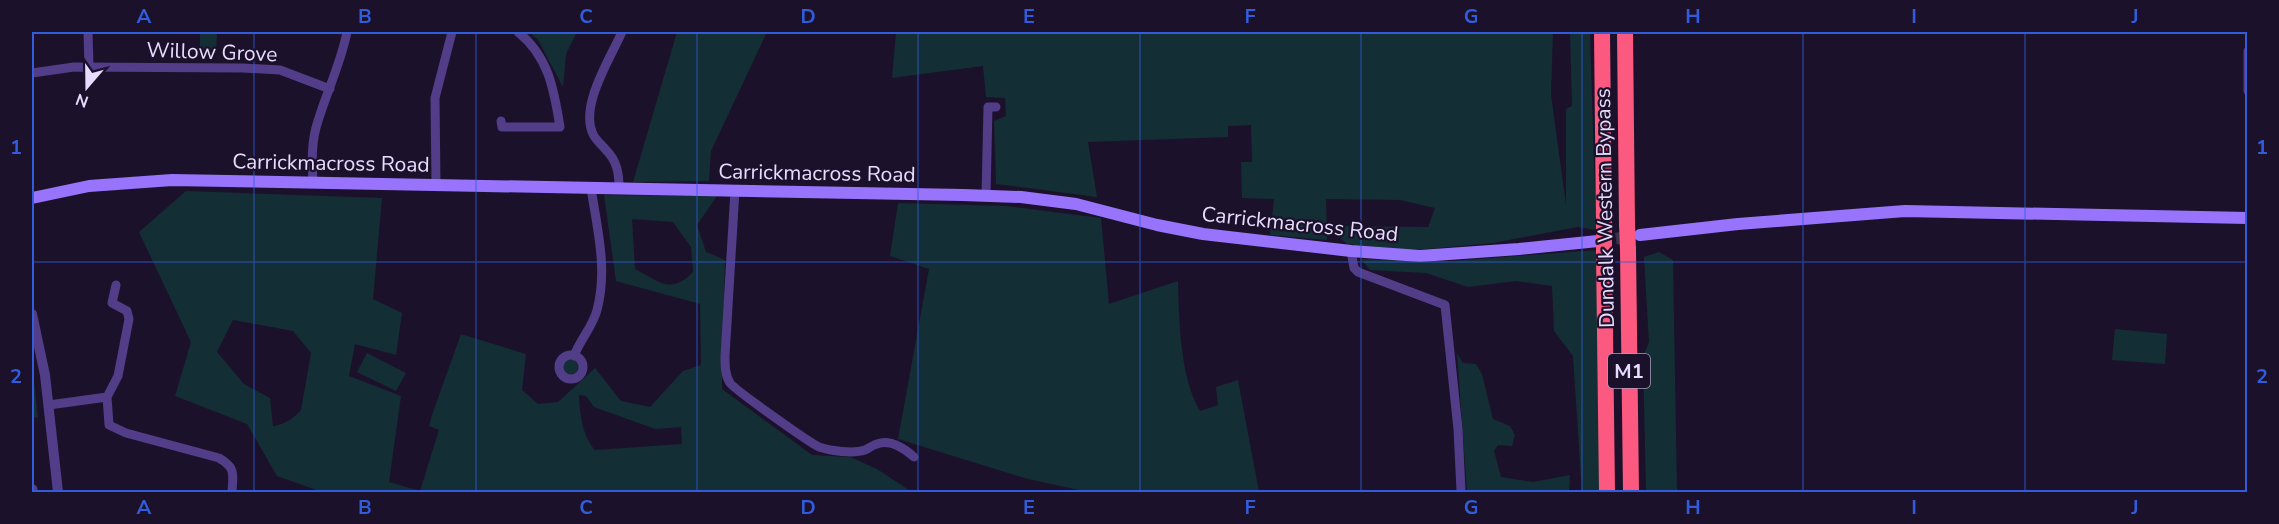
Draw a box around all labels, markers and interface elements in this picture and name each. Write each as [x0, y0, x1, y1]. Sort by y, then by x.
text: A [137, 3, 152, 30]
text: B [358, 3, 372, 30]
text: C [579, 3, 593, 30]
text: D [800, 3, 816, 30]
text: E [1023, 3, 1035, 30]
text: F [1244, 3, 1256, 30]
text: G [1464, 3, 1478, 30]
text: H [1685, 3, 1701, 30]
text: I [1911, 3, 1917, 30]
text: J [2130, 3, 2139, 30]
street label: Willow Grove [146, 36, 278, 68]
north arrow [57, 57, 117, 117]
text: N [73, 88, 92, 113]
street label: Dundalk Western Bypass [1589, 88, 1621, 328]
text: 1 [10, 134, 22, 161]
text: 1 [2256, 134, 2268, 161]
street label: Carrickmacross Road [232, 147, 430, 179]
street label: Carrickmacross Road [718, 157, 916, 189]
street label: Carrickmacross Road [1200, 200, 1400, 248]
road number: M1 [1608, 354, 1650, 388]
text: 2 [10, 363, 22, 390]
text: 2 [2256, 363, 2268, 390]
text: A [137, 494, 152, 521]
text: B [358, 494, 372, 521]
text: C [579, 494, 593, 521]
text: D [800, 494, 816, 521]
text: E [1023, 494, 1035, 521]
text: F [1244, 494, 1256, 521]
text: G [1464, 494, 1478, 521]
text: H [1685, 494, 1701, 521]
text: I [1911, 494, 1917, 521]
text: J [2130, 494, 2139, 521]

